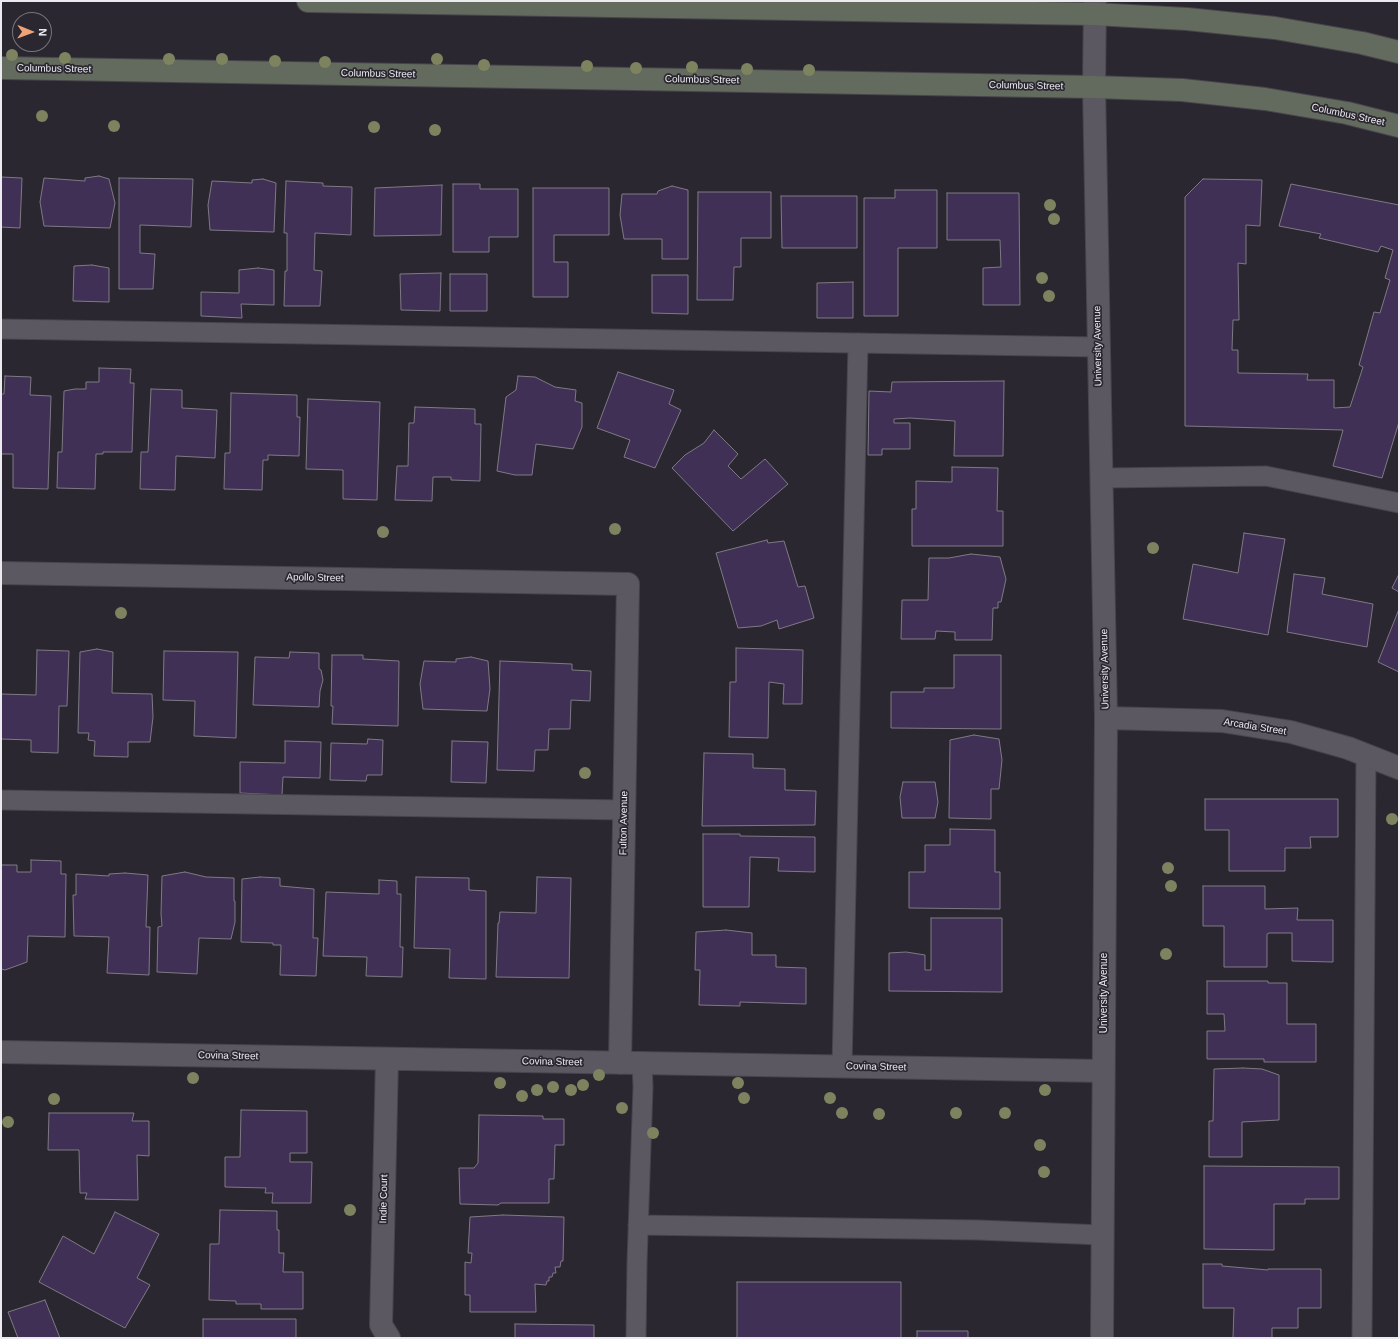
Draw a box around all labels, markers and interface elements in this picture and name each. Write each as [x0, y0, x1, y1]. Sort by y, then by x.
north arrow [12, 12, 52, 52]
text: N [37, 28, 49, 36]
street label: Columbus Street [17, 62, 91, 76]
street label: Columbus Street [341, 67, 415, 81]
street label: Columbus Street [665, 73, 739, 87]
street label: Columbus Street [989, 79, 1063, 93]
street label: Columbus Street [1310, 101, 1386, 129]
street label: University Avenue [1091, 306, 1105, 386]
street label: Apollo Street [286, 572, 344, 584]
street label: University Avenue [1098, 629, 1112, 709]
street label: Arcadia Street [1223, 716, 1287, 738]
street label: Fulton Avenue [617, 791, 631, 855]
street label: University Avenue [1098, 953, 1110, 1033]
street label: Covina Street [198, 1049, 258, 1063]
street label: Covina Street [522, 1055, 582, 1069]
street label: Covina Street [846, 1060, 906, 1074]
street label: Indie Court [378, 1174, 390, 1224]

